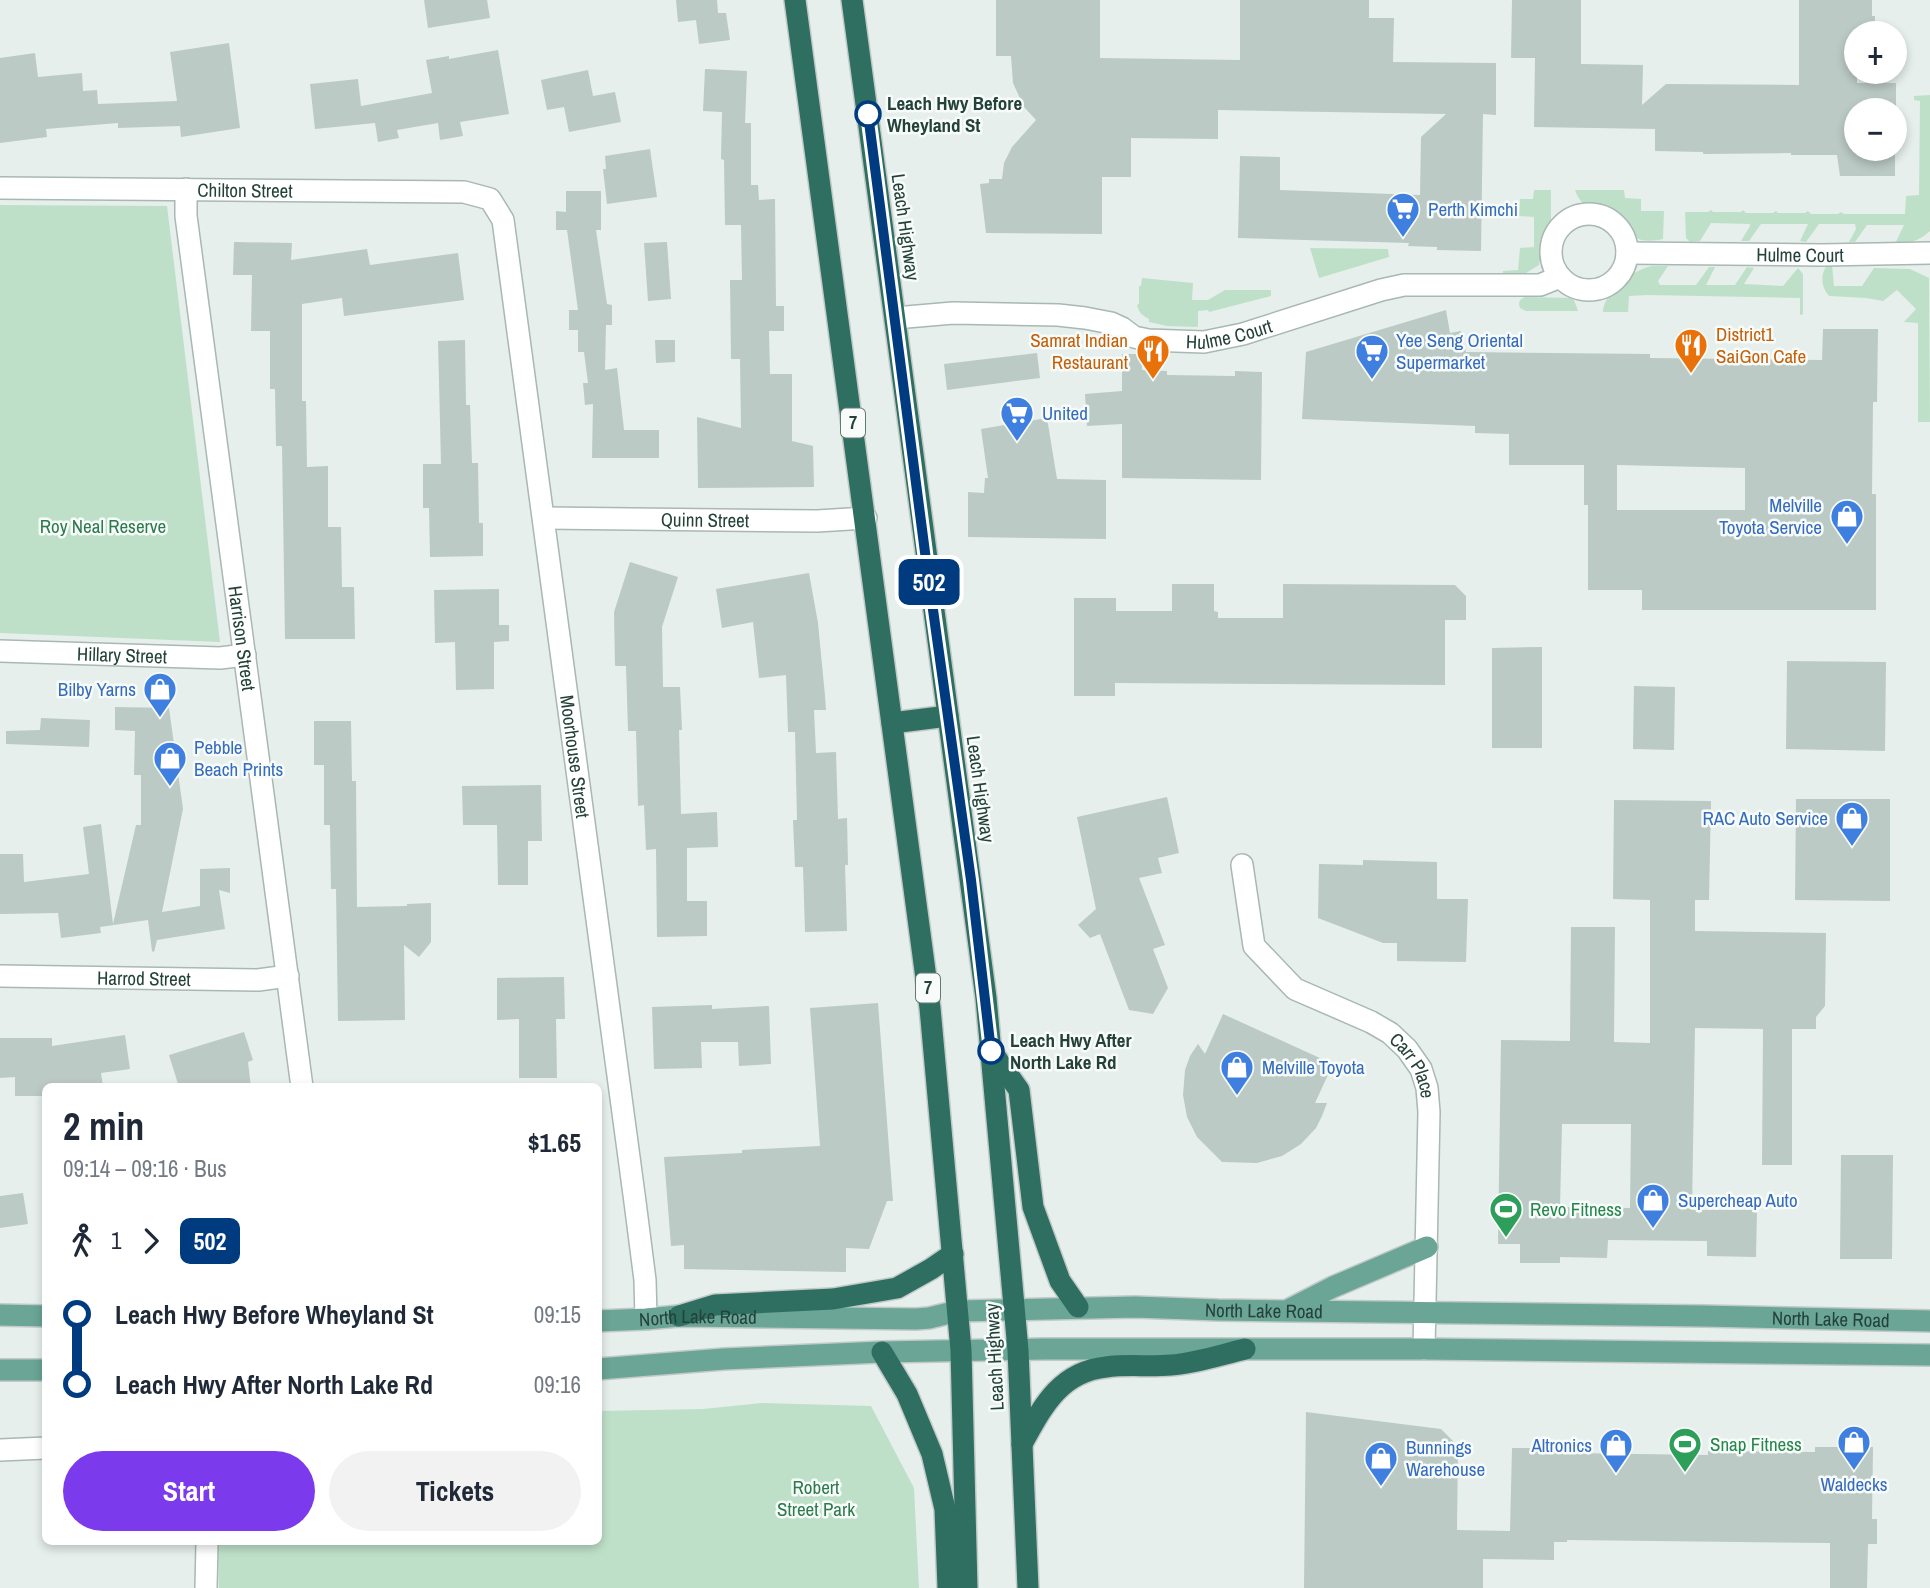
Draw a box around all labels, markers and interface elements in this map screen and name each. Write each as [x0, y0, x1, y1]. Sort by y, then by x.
map controls [1844, 21, 1907, 161]
button: + [1844, 21, 1907, 84]
place label: Leach Hwy Before Wheyland St [887, 90, 1022, 138]
button: − [1844, 98, 1907, 161]
marker: Leach Hwy Before Wheyland St [855, 101, 881, 127]
street label: Leach Highway [886, 172, 926, 282]
street label: Chilton Street [197, 177, 293, 204]
supermarket icon: Perth Kimchi [1384, 190, 1422, 239]
place label: Perth Kimchi [1428, 196, 1518, 222]
street label: Hulme Court [1756, 241, 1845, 268]
street label: Hulme Court [1185, 312, 1276, 355]
place label: District1 SaiGon Cafe [1716, 321, 1806, 369]
restaurant icon: District1 SaiGon Cafe [1672, 326, 1710, 375]
place label: Samrat Indian Restaurant [1030, 327, 1129, 375]
place label: Yee Seng Oriental Supermarket [1396, 327, 1523, 375]
restaurant icon: Samrat Indian Restaurant [1134, 332, 1172, 381]
supermarket icon: Yee Seng Oriental Supermarket [1353, 332, 1391, 381]
supermarket icon: United [998, 394, 1036, 443]
place label: United [1042, 400, 1088, 426]
road number: 7 [841, 408, 865, 438]
place label: Melville Toyota Service [1719, 492, 1822, 540]
shop icon: Melville Toyota Service [1828, 497, 1866, 546]
street label: Quinn Street [661, 506, 750, 533]
park label: Roy Neal Reserve [40, 513, 166, 539]
line badge: 502 [889, 559, 969, 605]
text: 502 [913, 566, 945, 598]
street label: Harrison Street [222, 584, 262, 693]
street label: Hillary Street [76, 640, 168, 669]
shop icon: Bilby Yarns [141, 670, 179, 719]
place label: Bilby Yarns [58, 676, 136, 702]
street label: Moorhouse Street [554, 693, 596, 820]
place label: Pebble Beach Prints [194, 734, 283, 782]
street label: Leach Highway [961, 734, 1001, 844]
shop icon: Pebble Beach Prints [151, 739, 189, 788]
shop icon: RAC Auto Service [1833, 799, 1871, 848]
place label: RAC Auto Service [1702, 805, 1828, 831]
street label: Harrod Street [97, 965, 192, 992]
road number: 7 [916, 973, 940, 1002]
street label: Carr Place [1384, 1026, 1441, 1099]
place label: Leach Hwy After North Lake Rd [1010, 1027, 1132, 1075]
marker: Leach Hwy After North Lake Rd [978, 1038, 1004, 1064]
shop icon: Melville Toyota [1218, 1048, 1256, 1097]
place label: Melville Toyota [1262, 1054, 1365, 1080]
text: 2 min [63, 1101, 144, 1152]
text: $1.65 [528, 1125, 581, 1160]
text: 09:14 – 09:16 · Bus [63, 1153, 227, 1184]
shop icon: Supercheap Auto [1634, 1181, 1672, 1230]
place label: Supercheap Auto [1678, 1187, 1798, 1213]
sports icon: Revo Fitness [1487, 1190, 1525, 1239]
place label: Revo Fitness [1530, 1196, 1622, 1222]
icon: walk [63, 1222, 101, 1260]
icon: forward [132, 1222, 170, 1260]
text: 1 [111, 1225, 122, 1256]
text: 502 [194, 1225, 226, 1257]
text: Leach Hwy Before Wheyland St [115, 1297, 434, 1332]
street label: North Lake Road [1204, 1297, 1323, 1324]
text: 09:15 [534, 1299, 581, 1330]
street label: Leach Highway [978, 1302, 1010, 1411]
street label: North Lake Road [638, 1303, 757, 1332]
street label: North Lake Road [1772, 1305, 1890, 1333]
text: Leach Hwy After North Lake Rd [115, 1367, 433, 1402]
text: 09:16 [534, 1369, 581, 1400]
shop icon: Waldecks [1835, 1423, 1873, 1472]
sports icon: Snap Fitness [1666, 1425, 1704, 1474]
shop icon: Altronics [1597, 1426, 1635, 1475]
place label: Snap Fitness [1710, 1431, 1802, 1457]
place label: Altronics [1530, 1432, 1592, 1458]
place label: Bunnings Warehouse [1406, 1434, 1485, 1482]
shop icon: Bunnings Warehouse [1362, 1439, 1400, 1488]
button: Start [63, 1451, 315, 1531]
button: Tickets [329, 1451, 581, 1531]
place label: Waldecks [1821, 1471, 1888, 1497]
park label: Robert Street Park [777, 1474, 855, 1522]

